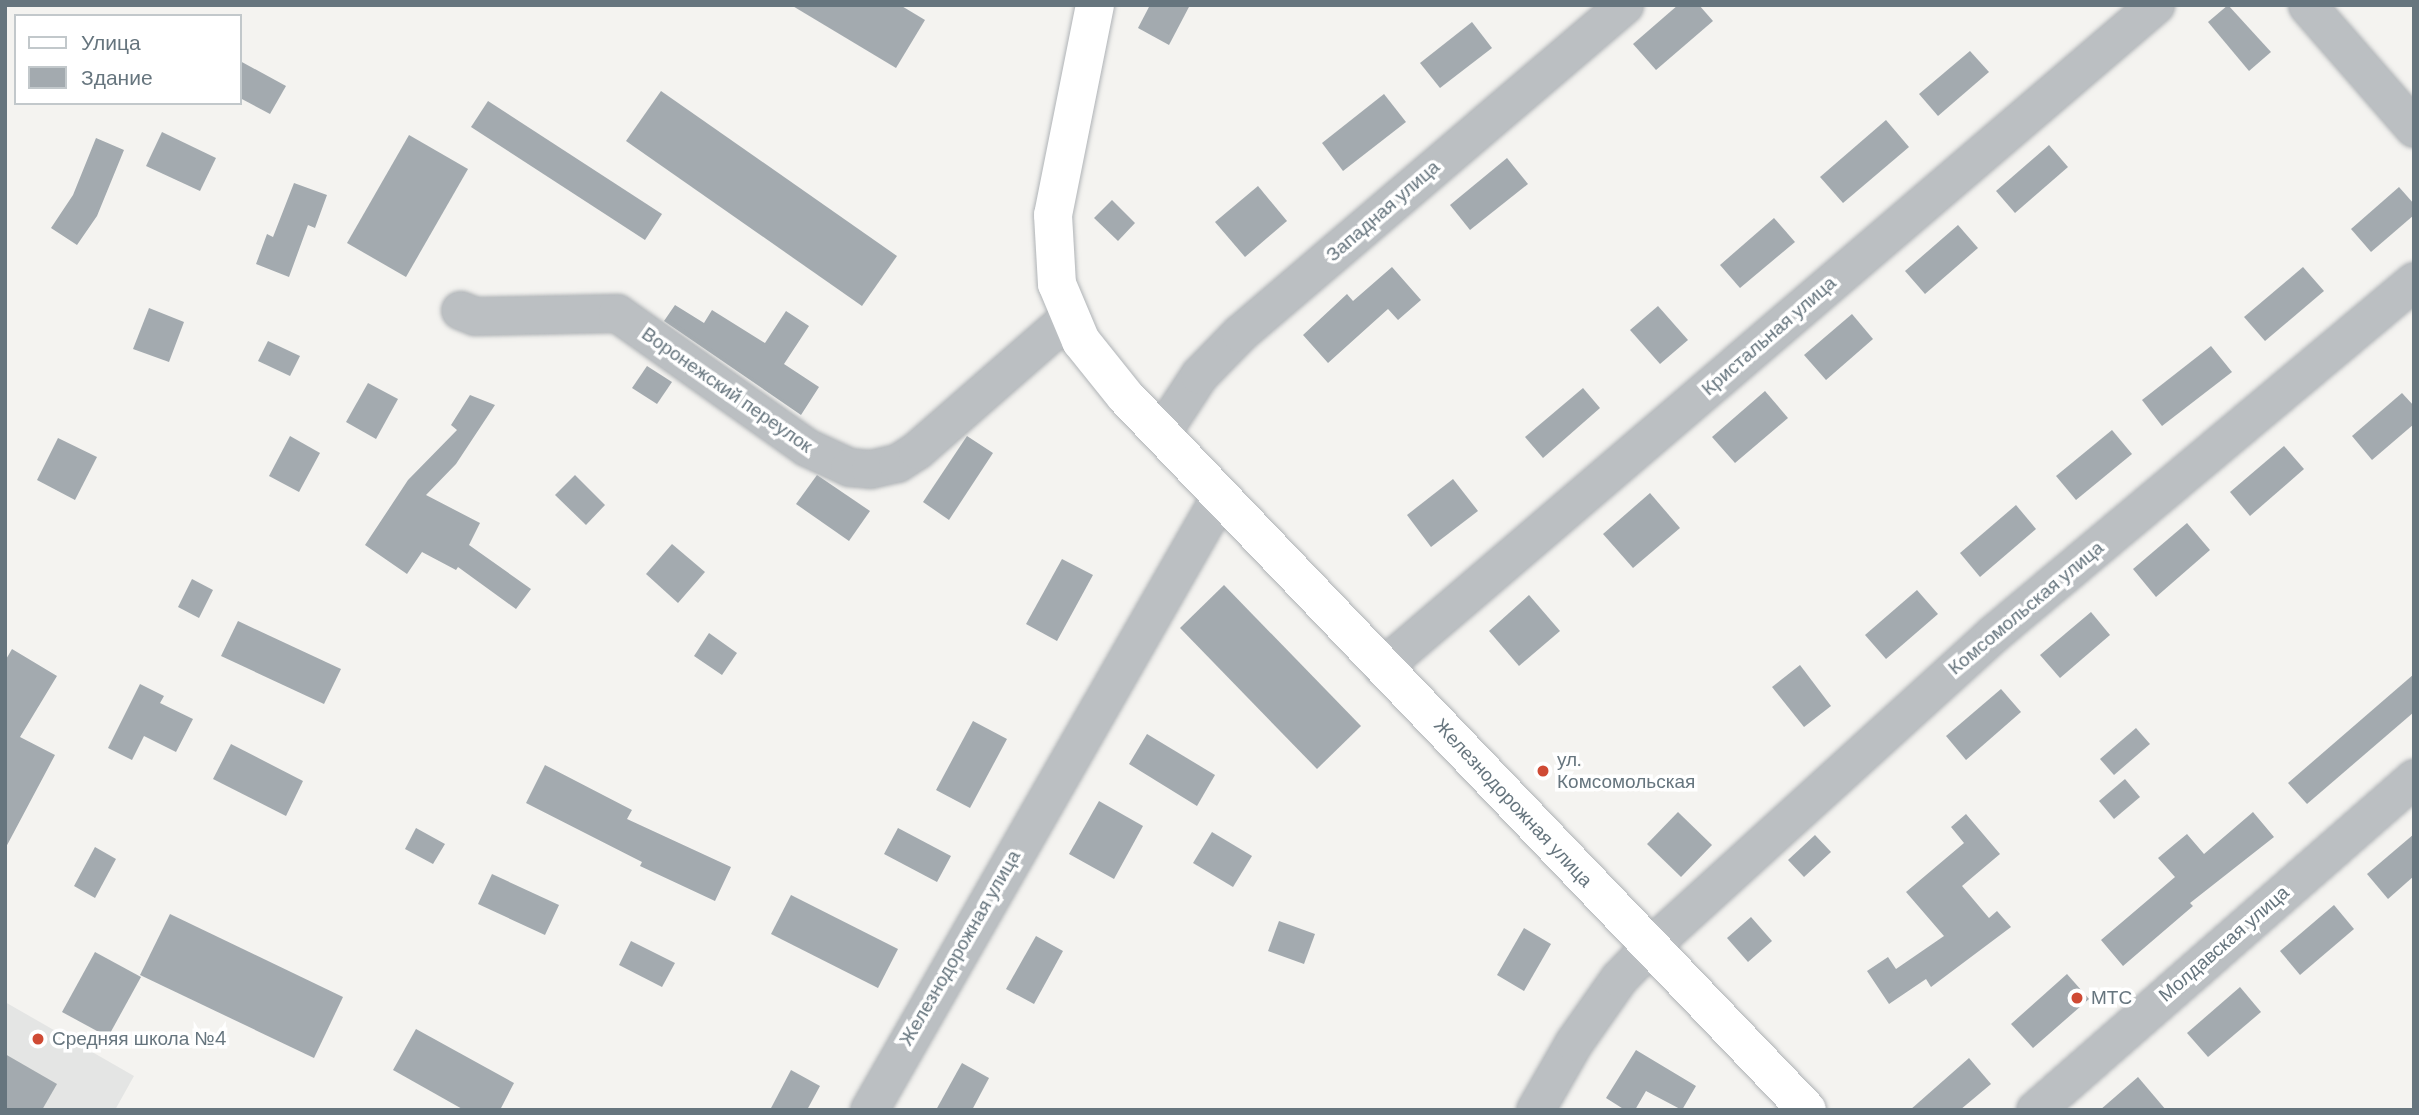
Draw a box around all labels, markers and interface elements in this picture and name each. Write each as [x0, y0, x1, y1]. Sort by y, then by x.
legend [14, 14, 242, 105]
text: Улица [81, 29, 141, 57]
text: Здание [81, 64, 153, 92]
street label: Западная улица [1322, 156, 1444, 266]
street label: Кристальная улица [1697, 271, 1841, 401]
street label: Воронежский переулок [637, 322, 817, 458]
street label: Комсомольская улица [1944, 536, 2108, 680]
street label: Железнодорожная улица [1429, 714, 1597, 892]
place label: ул. Комсомольская [1557, 749, 1695, 793]
marker: ул. Комсомольская [1535, 763, 1551, 779]
street label: Железнодорожная улица [895, 846, 1025, 1050]
street label: Молдавская улица [2154, 881, 2294, 1007]
place label: МТС [2091, 987, 2132, 1009]
marker: МТС [2069, 990, 2085, 1006]
place label: Средняя школа №4 [52, 1028, 226, 1050]
marker: Средняя школа №4 [30, 1031, 46, 1047]

